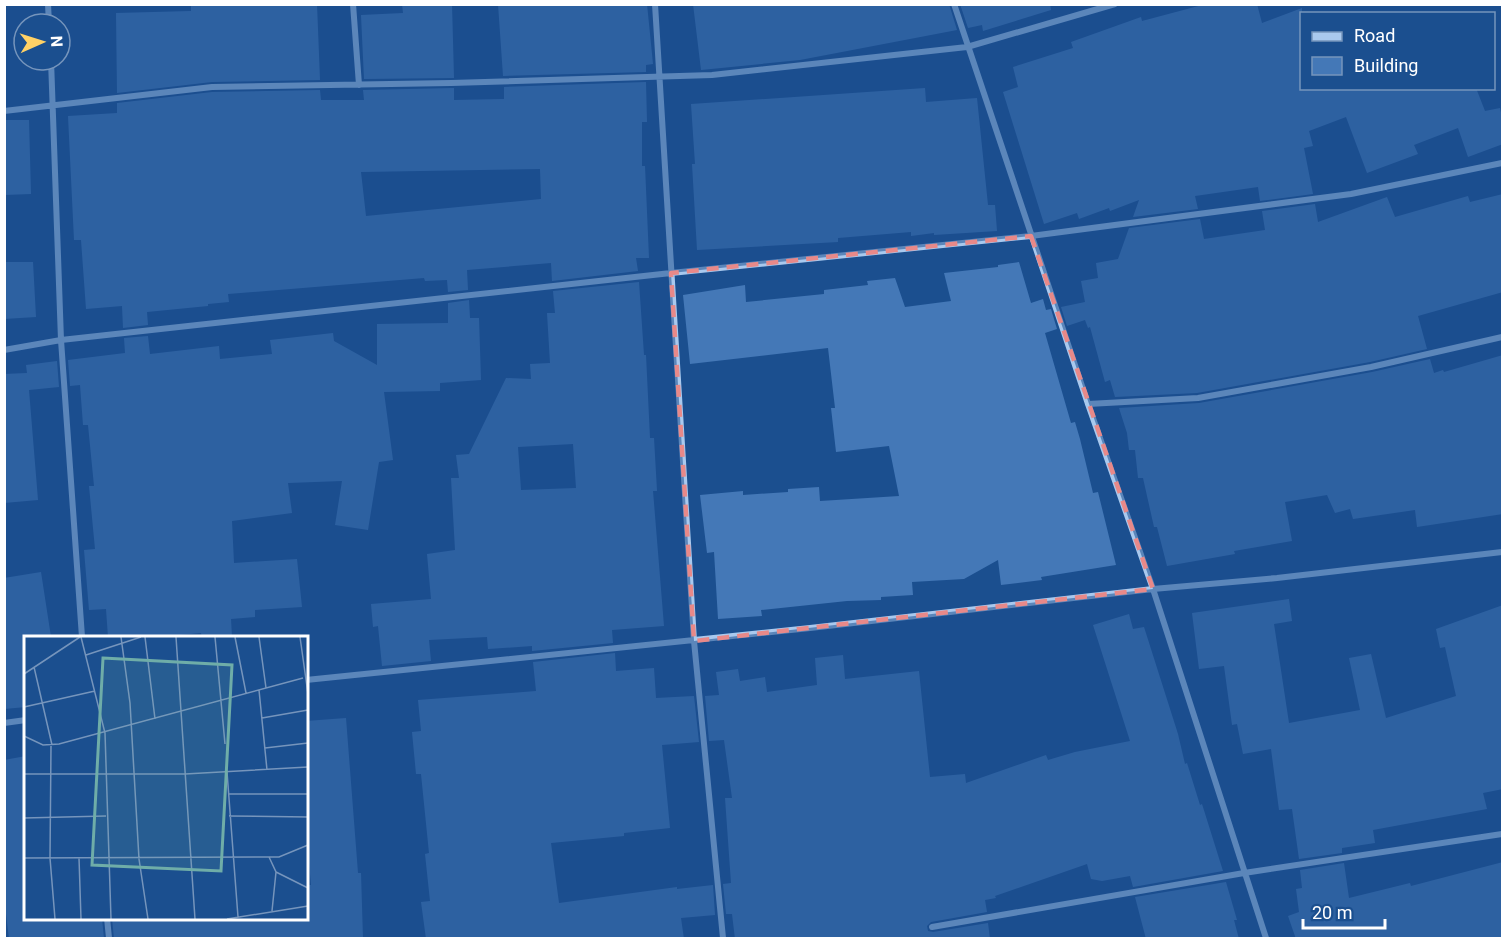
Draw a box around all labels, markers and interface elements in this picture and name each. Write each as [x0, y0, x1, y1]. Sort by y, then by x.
north arrow [12, 12, 72, 72]
legend [1300, 12, 1495, 90]
text: Road [1354, 25, 1395, 46]
text: N [47, 35, 66, 47]
text: Building [1354, 55, 1418, 76]
inset map [24, 636, 308, 919]
scale bar [1303, 892, 1386, 930]
text: 20 m [1312, 902, 1352, 923]

